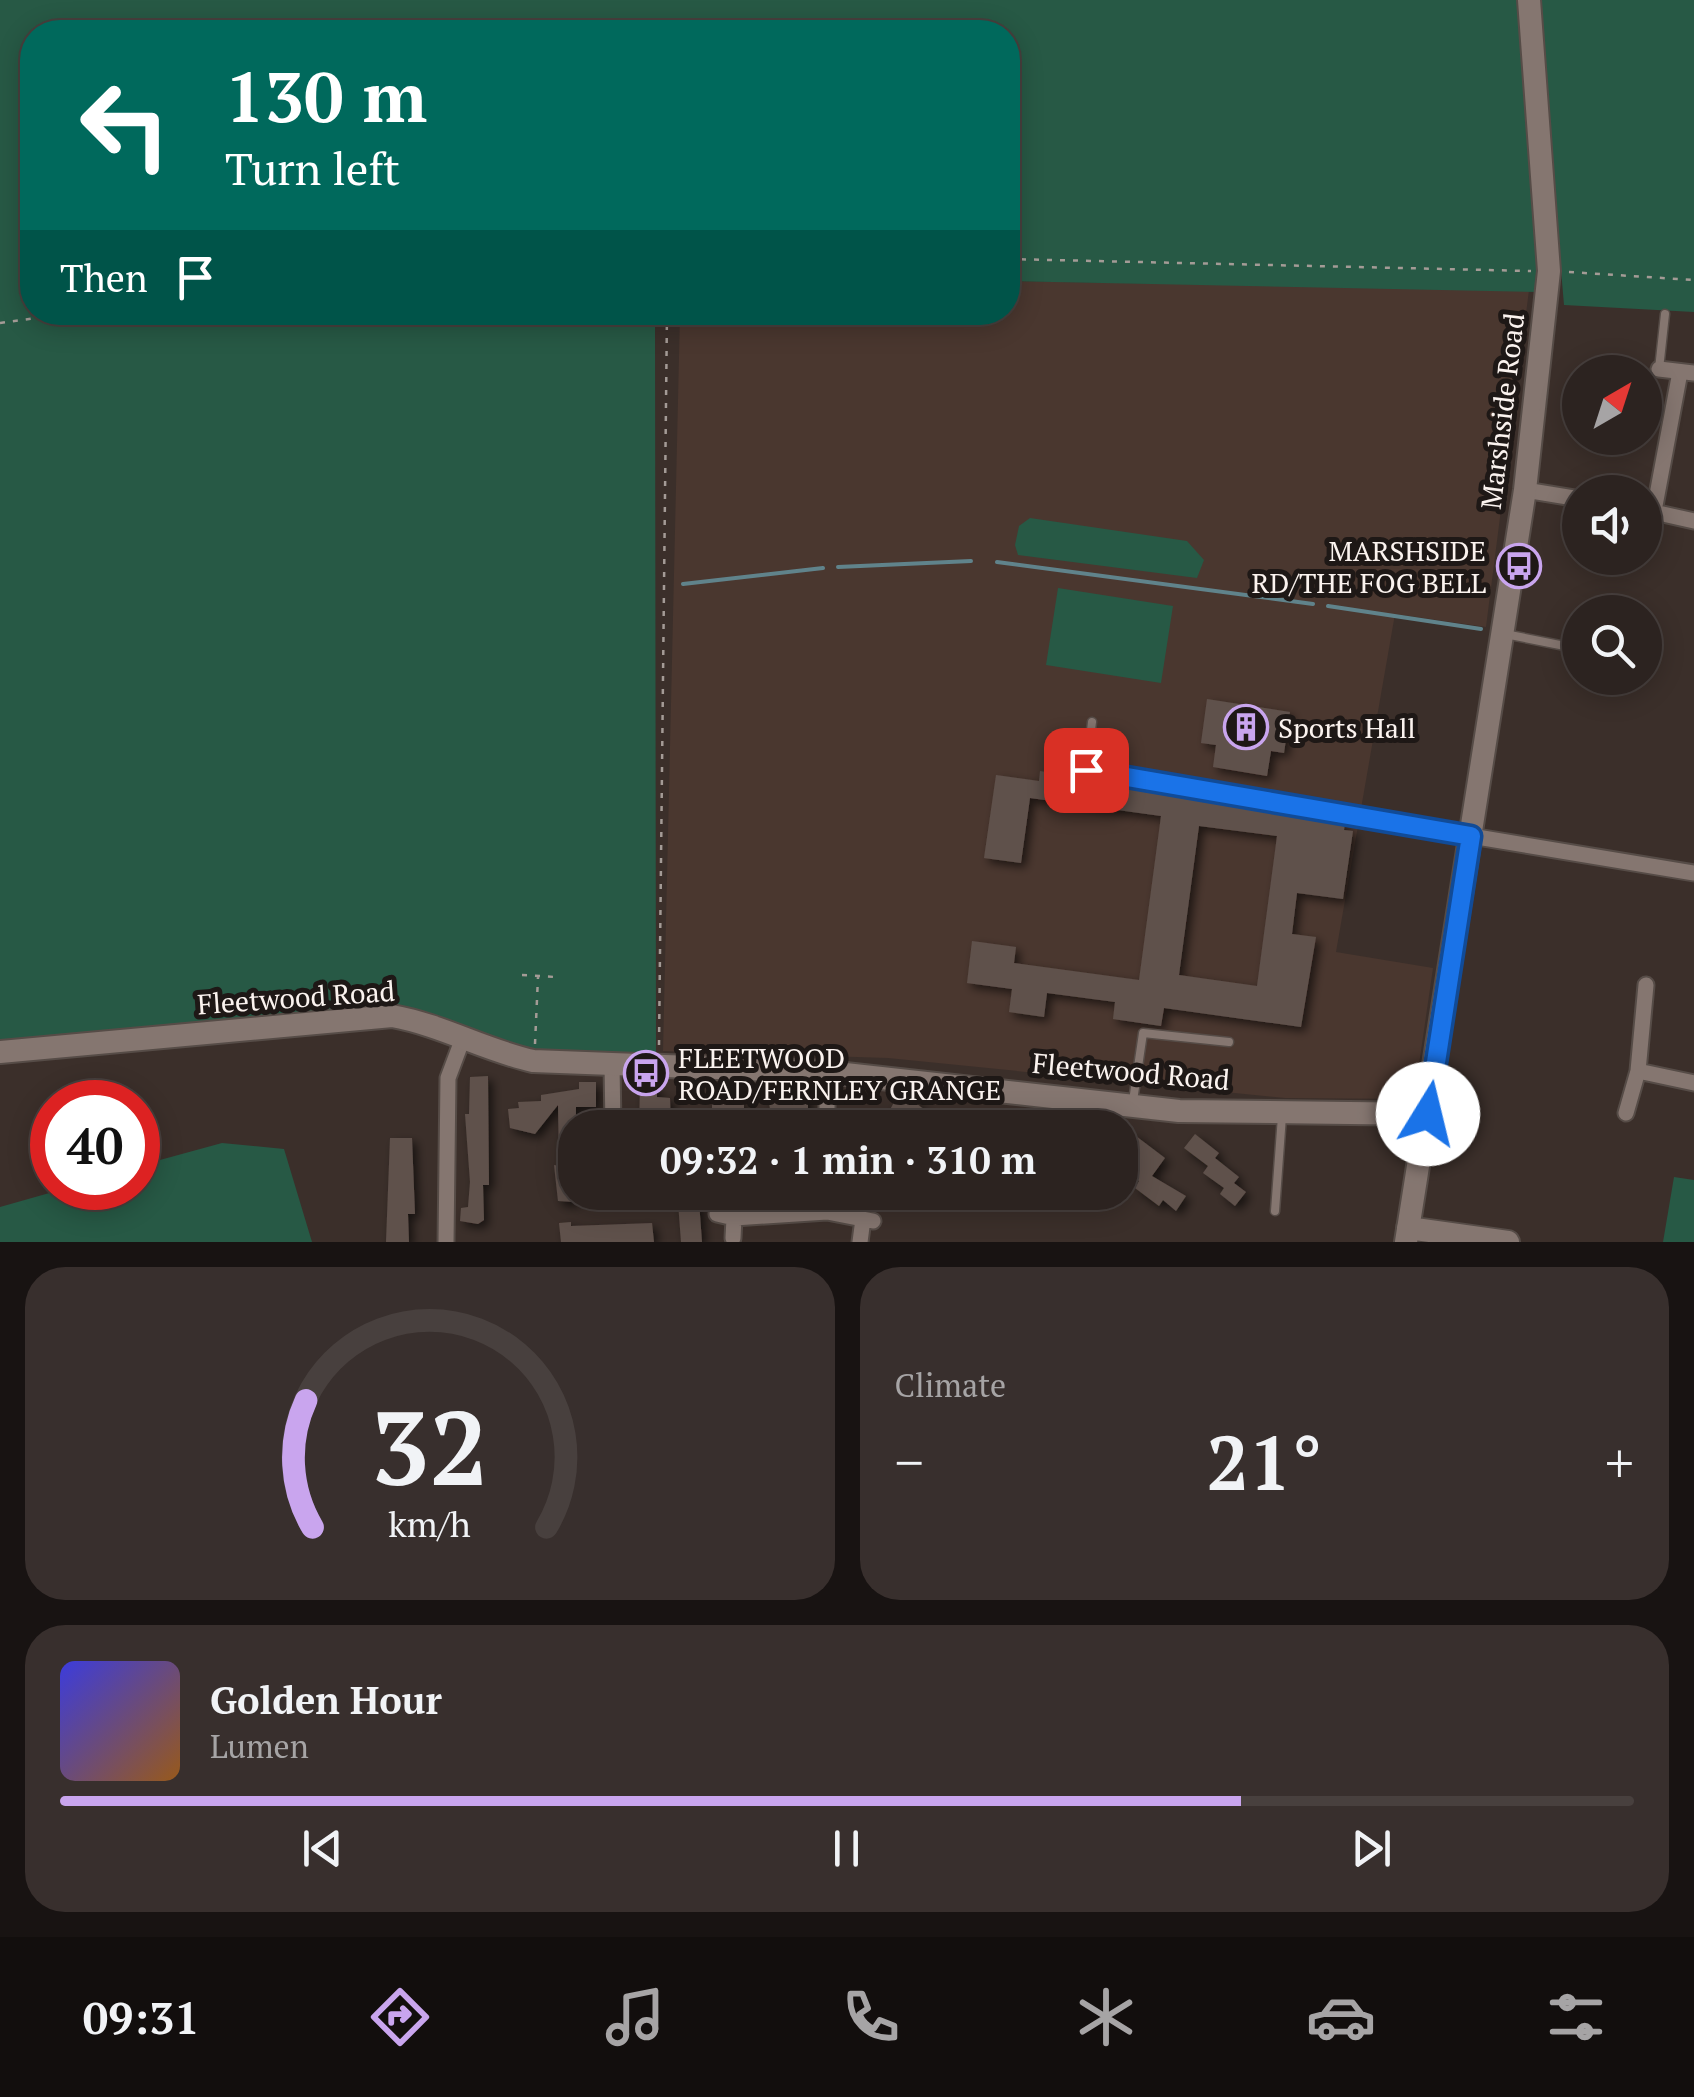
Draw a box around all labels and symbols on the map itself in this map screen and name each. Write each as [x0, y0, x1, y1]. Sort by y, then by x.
street label: Marshside Road [1472, 311, 1532, 511]
north arrow [1562, 355, 1662, 455]
place label: MARSHSIDE RD/THE FOG BELL [1252, 532, 1486, 601]
bus stop icon: MARSHSIDE RD/THE FOG BELL [1496, 543, 1542, 589]
building icon: Sports Hall [1223, 704, 1269, 750]
place label: Sports Hall [1278, 709, 1416, 746]
pin [1044, 728, 1129, 813]
street label: Fleetwood Road [196, 972, 396, 1022]
place label: FLEETWOOD ROAD/FERNLEY GRANGE [678, 1039, 1001, 1108]
street label: Fleetwood Road [1031, 1044, 1231, 1098]
bus stop icon: FLEETWOOD ROAD/FERNLEY GRANGE [623, 1050, 669, 1096]
position arrow [1376, 1062, 1480, 1166]
speed limit sign: 40 [30, 1080, 160, 1210]

